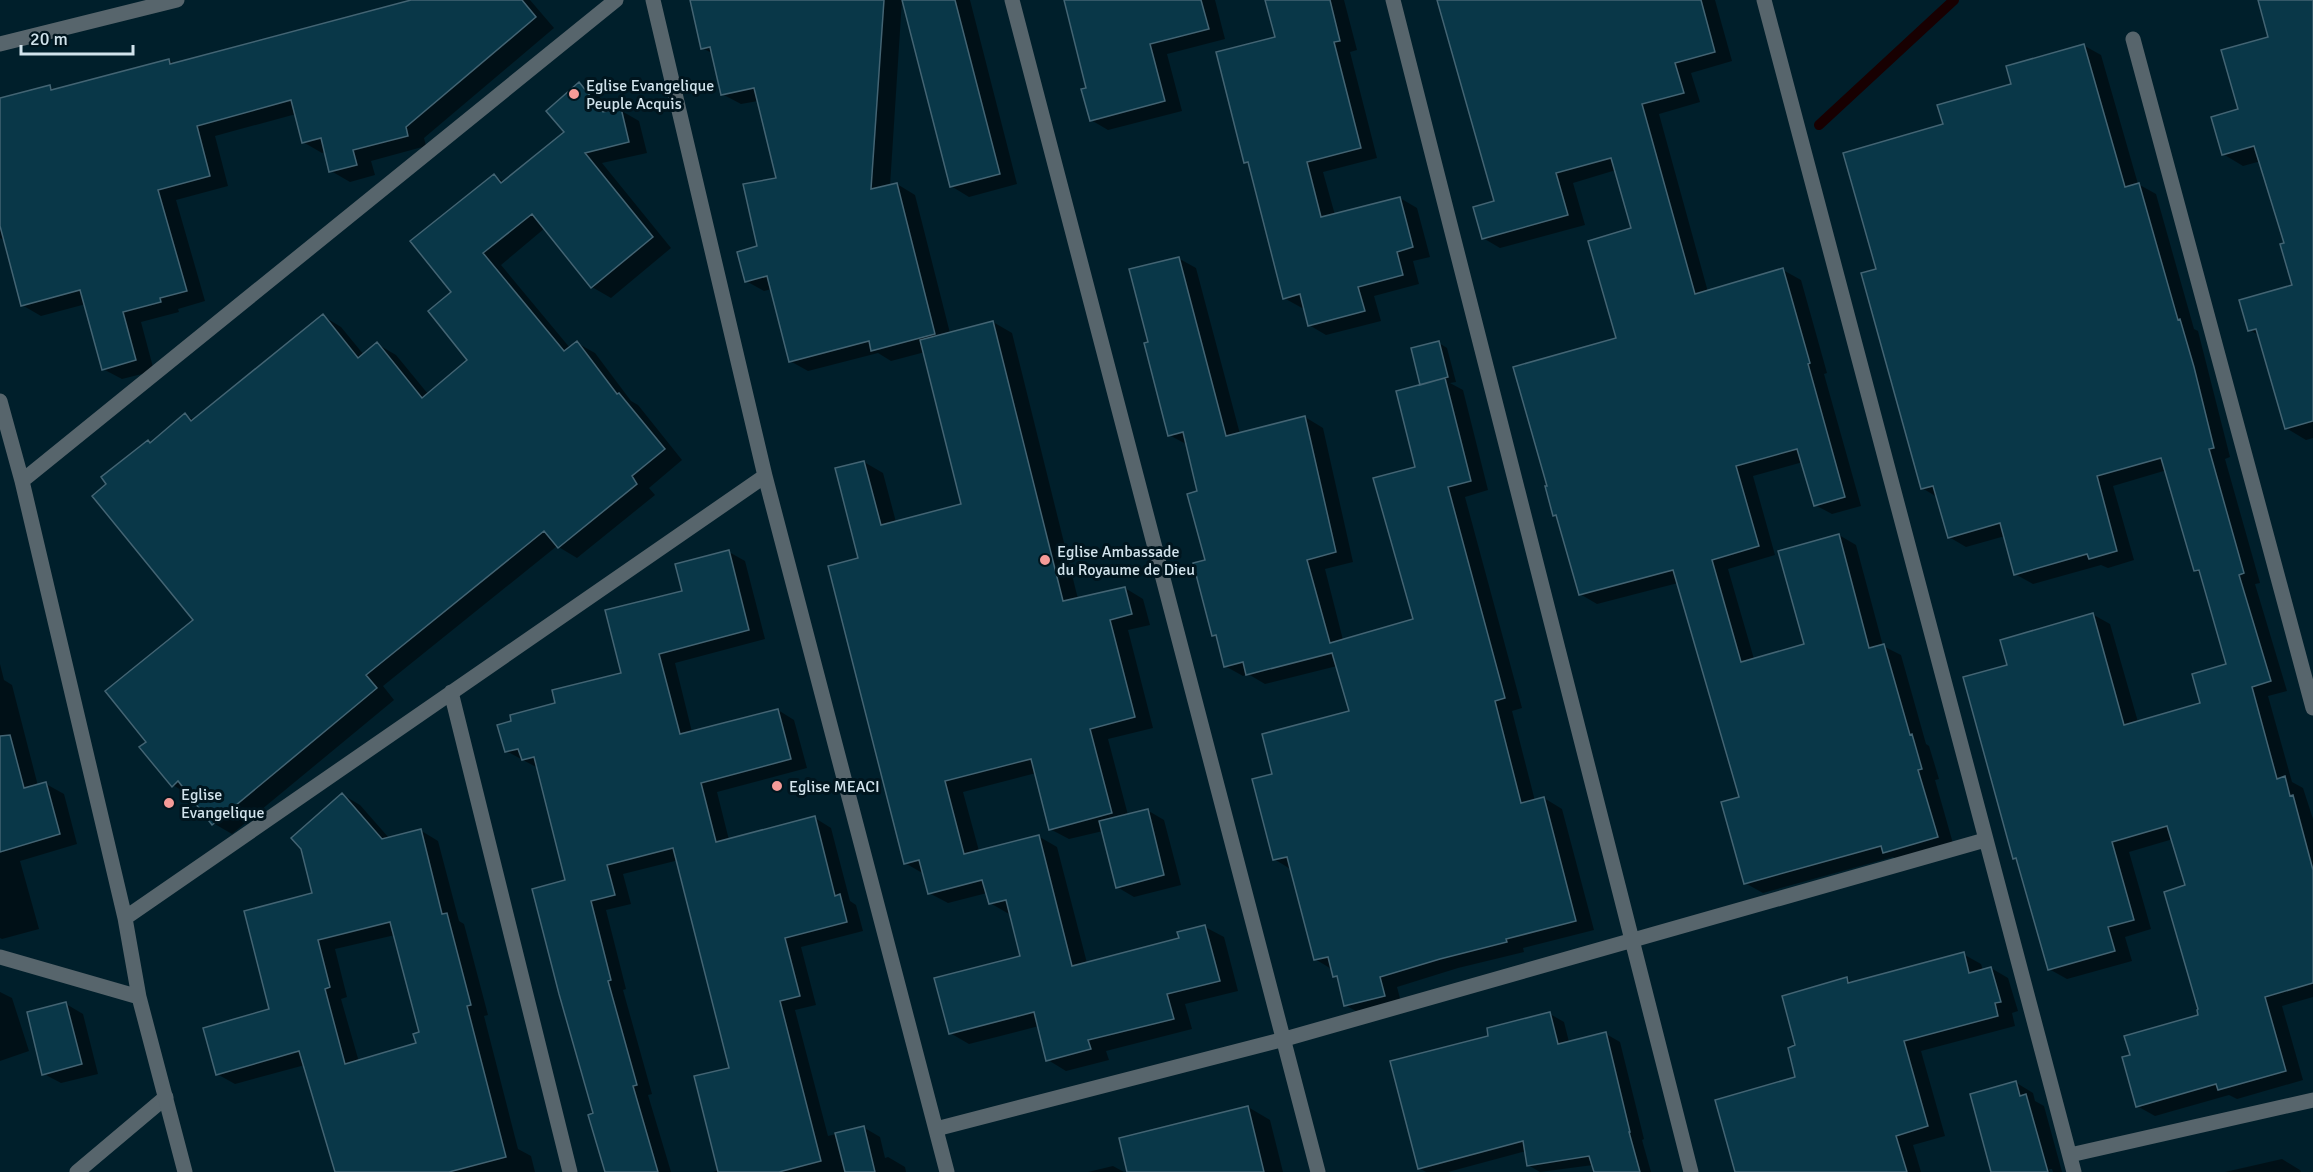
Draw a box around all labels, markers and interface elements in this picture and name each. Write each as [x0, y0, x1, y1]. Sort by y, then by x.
scale bar [21, 18, 134, 56]
text: 20 m [30, 28, 68, 50]
place label: Eglise Evangelique Peuple Acquis [586, 76, 714, 114]
marker: Eglise Evangelique Peuple Acquis [567, 87, 581, 101]
place label: Eglise Ambassade du Royaume de Dieu [1057, 542, 1195, 580]
marker: Eglise Ambassade du Royaume de Dieu [1038, 553, 1052, 567]
place label: Eglise MEACI [789, 777, 880, 797]
marker: Eglise MEACI [770, 779, 784, 793]
place label: Eglise Evangelique [181, 785, 265, 823]
marker: Eglise Evangelique [162, 796, 176, 810]

